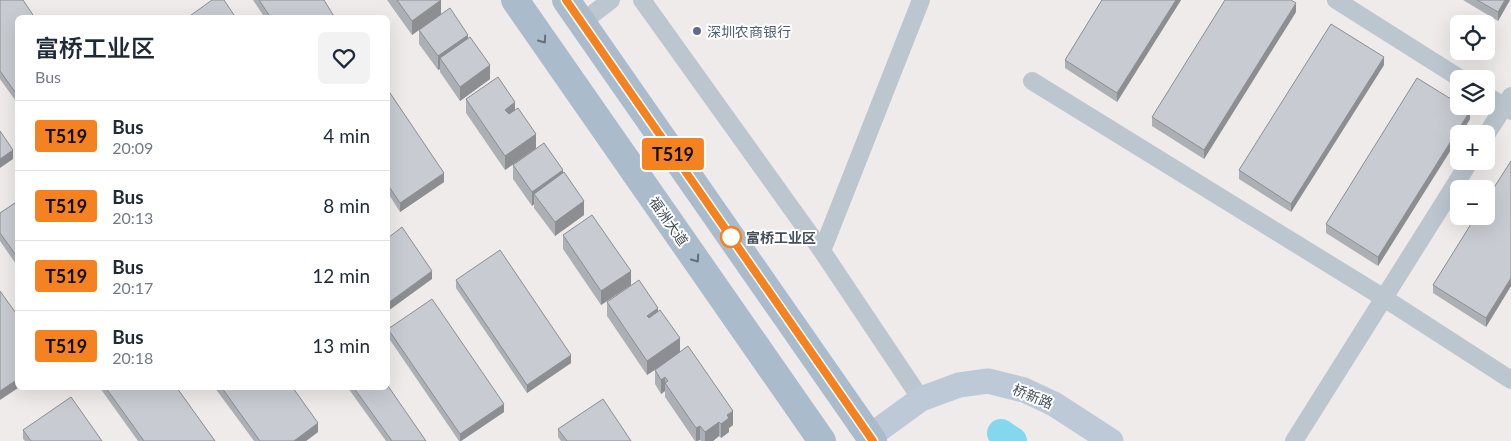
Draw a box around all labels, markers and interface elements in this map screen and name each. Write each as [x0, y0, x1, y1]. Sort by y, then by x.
map controls [1450, 15, 1495, 225]
button: locate [1450, 15, 1495, 60]
place label: 深圳农商银行 [707, 23, 791, 40]
marker: 深圳农商银行 [691, 25, 703, 37]
button: heart [318, 32, 370, 84]
text: 富桥工业区 [35, 33, 155, 62]
one-way arrow [537, 34, 546, 44]
text: Bus [35, 67, 61, 86]
button: layers [1450, 70, 1495, 115]
text: Bus [112, 115, 144, 138]
text: 4 min [323, 124, 370, 147]
text: T519 [45, 125, 87, 147]
button: + [1450, 125, 1495, 170]
text: 20:09 [112, 138, 153, 157]
line badge: T519 [638, 138, 708, 170]
text: T519 [652, 143, 694, 165]
button: − [1450, 180, 1495, 225]
text: Bus [112, 185, 144, 208]
street label: 福洲大道 [646, 193, 692, 249]
text: 8 min [323, 194, 370, 217]
text: T519 [45, 195, 87, 217]
text: 20:13 [112, 208, 153, 227]
marker: 富桥工业区 [720, 226, 742, 248]
place label: 富桥工业区 [746, 229, 816, 246]
one-way arrow [690, 254, 699, 263]
text: Bus [112, 255, 144, 278]
text: 12 min [312, 264, 370, 287]
text: T519 [45, 265, 87, 287]
text: 20:17 [112, 278, 153, 297]
text: Bus [112, 325, 144, 348]
text: 13 min [312, 334, 370, 357]
text: T519 [45, 335, 87, 357]
text: 20:18 [112, 348, 153, 367]
street label: 桥新路 [1010, 380, 1056, 412]

